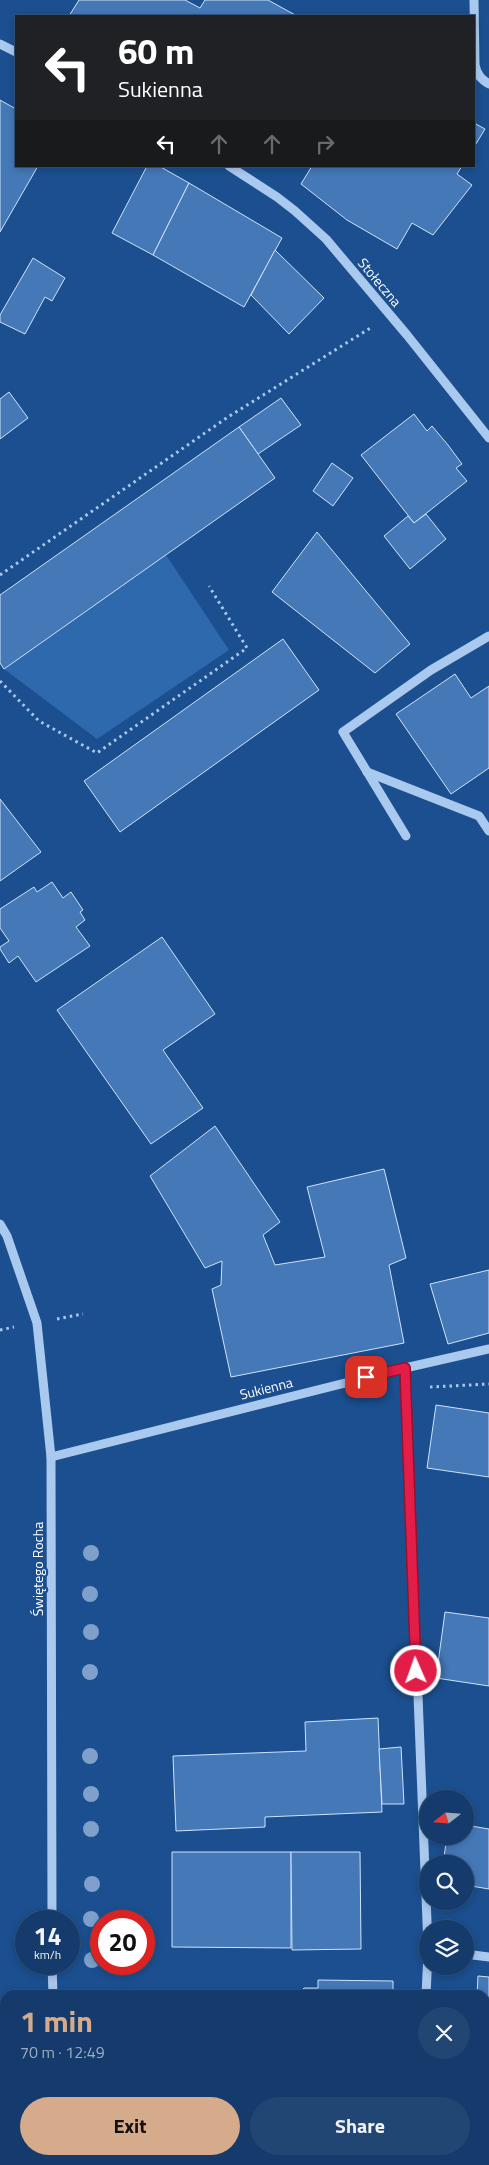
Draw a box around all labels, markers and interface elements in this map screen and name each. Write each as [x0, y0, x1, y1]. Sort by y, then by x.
text: 60 m [118, 24, 194, 78]
icon: left [35, 35, 100, 100]
text: Sukienna [118, 72, 203, 106]
icon: left [152, 130, 180, 158]
icon: ahead [205, 130, 233, 158]
icon: ahead [258, 130, 286, 158]
icon: right [311, 130, 339, 158]
street label: Stołeczna [353, 253, 407, 311]
pin [345, 1356, 387, 1398]
icon: arrive [352, 1363, 380, 1391]
street label: Sukienna [237, 1371, 295, 1405]
street label: Świętego Rocha [27, 1522, 48, 1616]
position arrow [389, 1644, 441, 1696]
north arrow [419, 1790, 474, 1845]
map controls [419, 1790, 474, 1975]
button: search [419, 1855, 474, 1910]
speed limit sign: 20 [90, 1910, 155, 1975]
text: 14 [33, 1917, 62, 1955]
button: layers [419, 1920, 474, 1975]
text: km/h [34, 1945, 61, 1964]
text: 1 min [20, 1998, 93, 2044]
button: close [418, 2007, 470, 2059]
text: 70 m · 12:49 [20, 2040, 105, 2064]
button: Exit [20, 2097, 240, 2155]
button: Share [250, 2097, 470, 2155]

